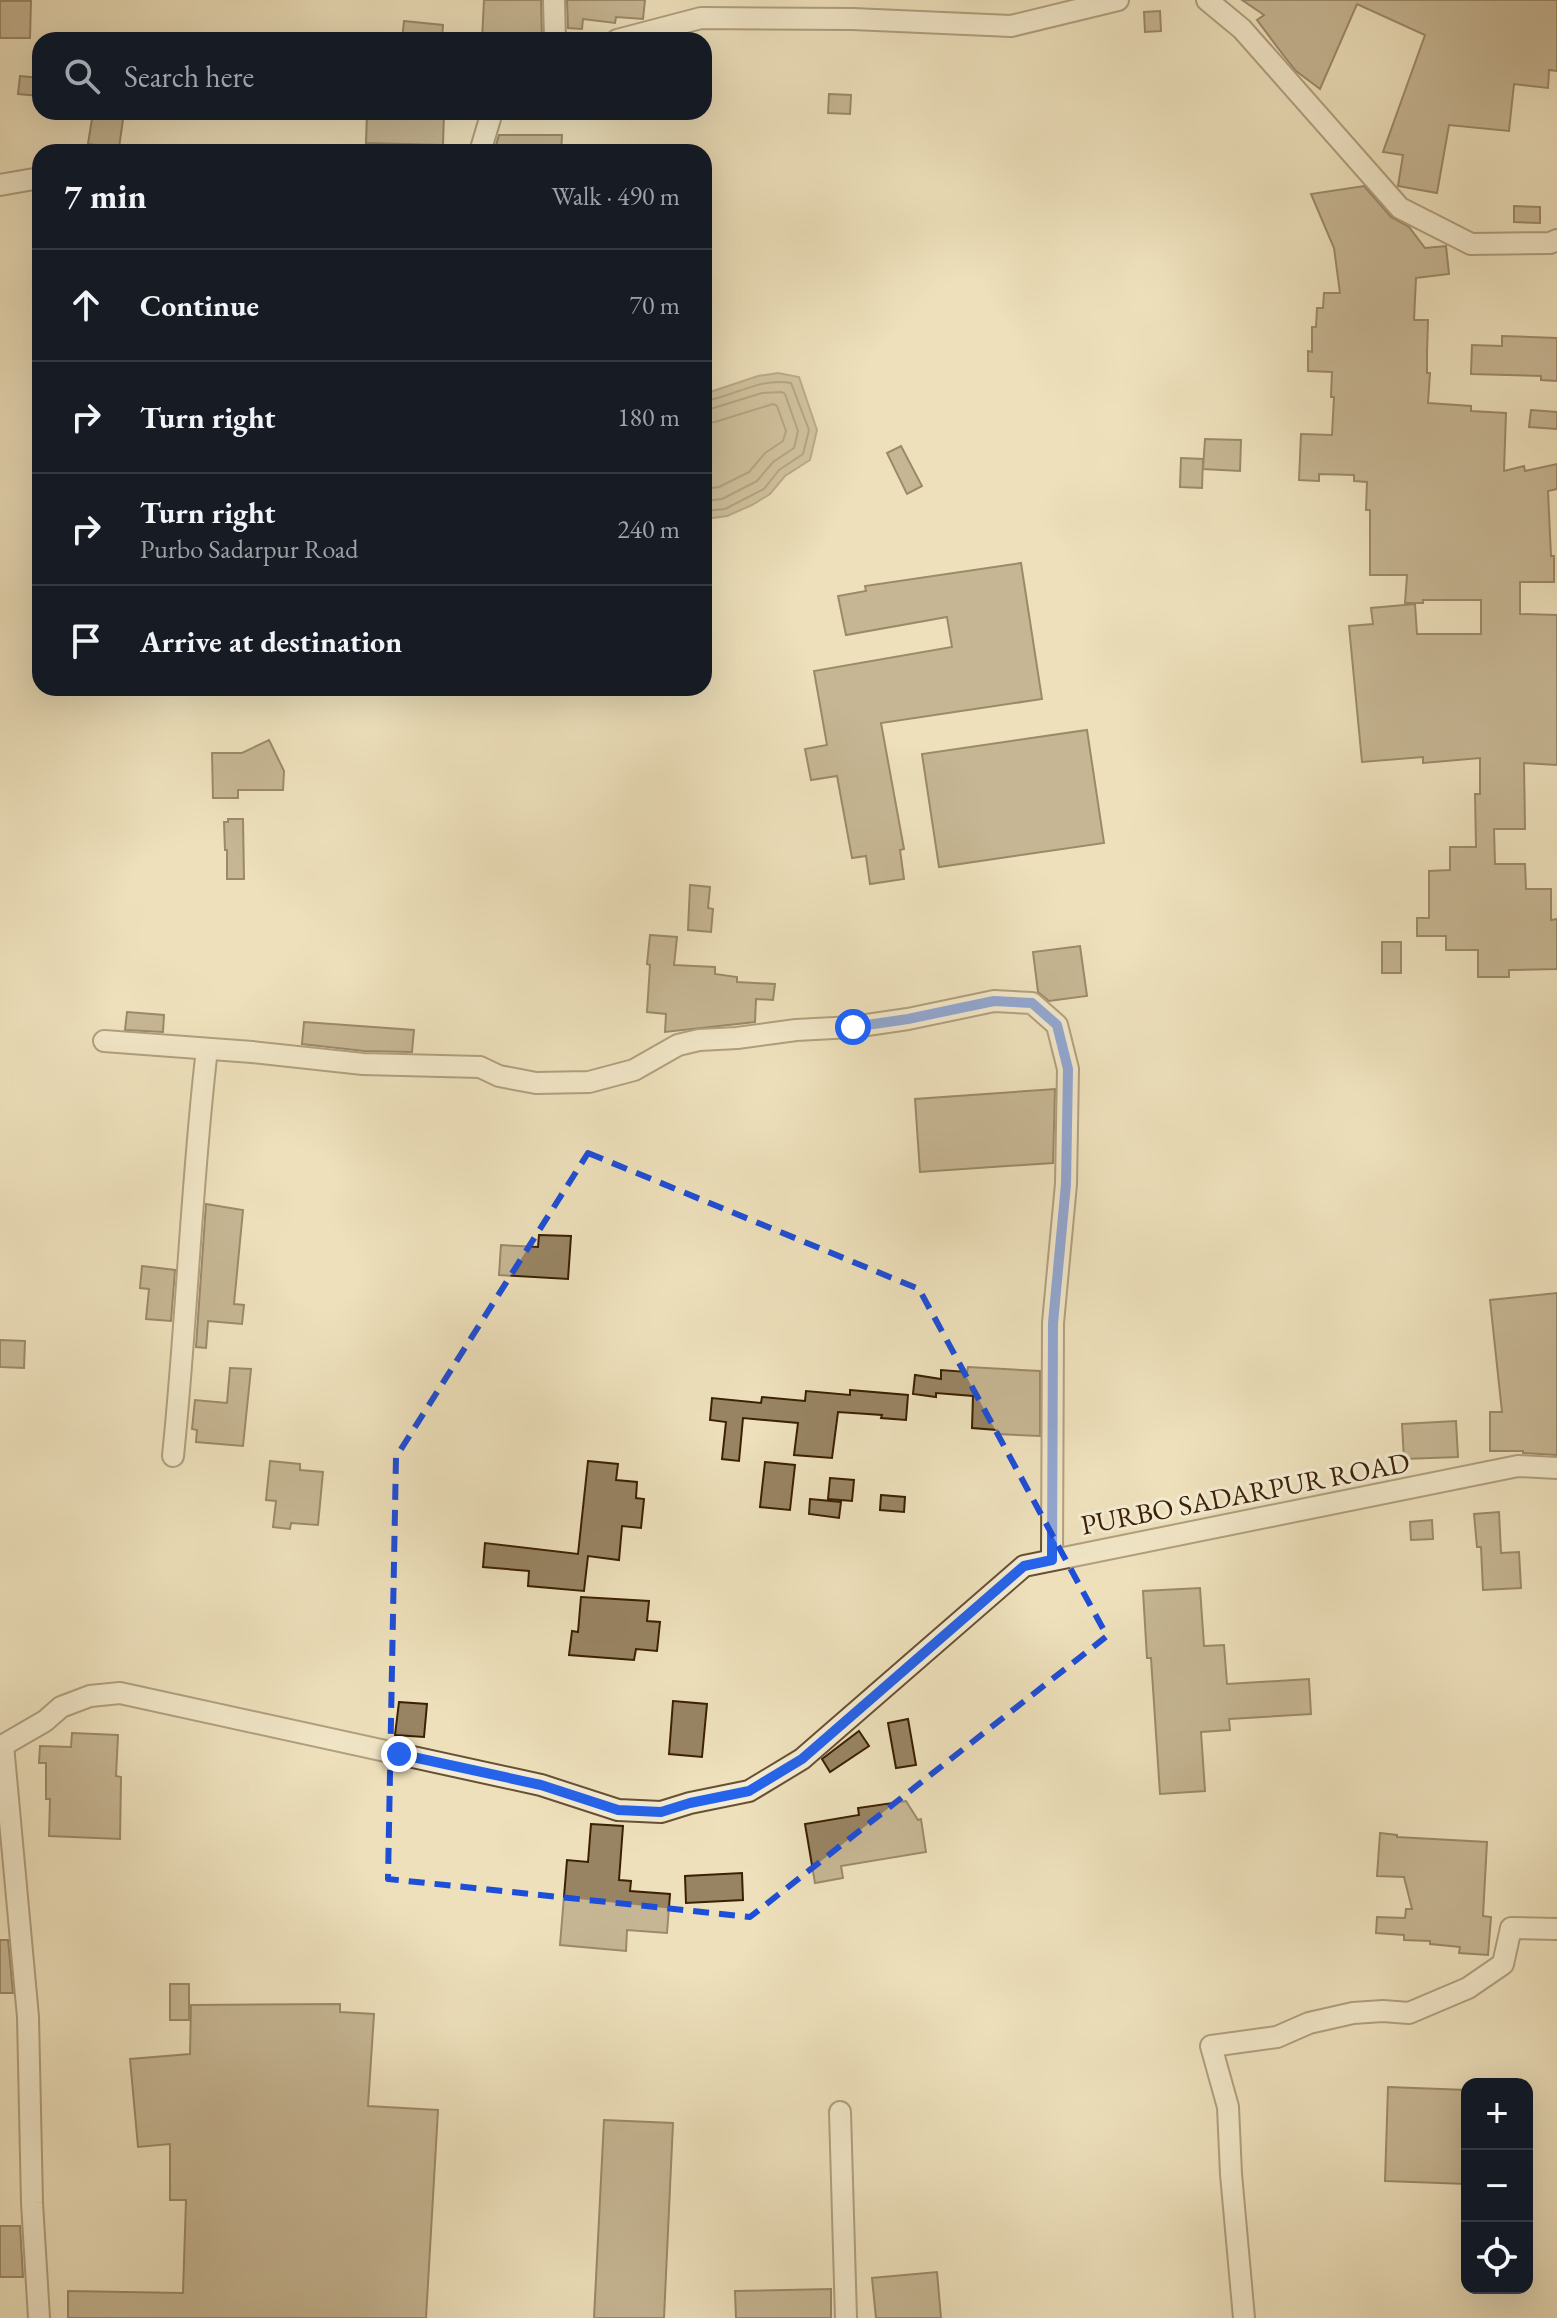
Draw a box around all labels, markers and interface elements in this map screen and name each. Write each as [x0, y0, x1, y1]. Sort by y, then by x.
search box [32, 32, 712, 120]
icon: search [60, 54, 104, 98]
text: Search here [124, 57, 254, 96]
text: 7 min [64, 174, 147, 218]
text: Walk · 490 m [552, 179, 680, 213]
icon: ahead [64, 283, 108, 327]
text: Continue [140, 286, 259, 325]
text: 70 m [630, 288, 680, 322]
icon: right [64, 395, 108, 439]
text: Turn right [140, 398, 276, 437]
text: 180 m [617, 400, 680, 434]
text: Turn right [140, 493, 276, 532]
icon: right [64, 507, 108, 551]
text: 240 m [617, 512, 680, 546]
text: Purbo Sadarpur Road [140, 532, 358, 566]
icon: arrive [64, 619, 108, 663]
text: Arrive at destination [140, 622, 402, 661]
route start [835, 1009, 871, 1045]
street label: PURBO SADARPUR ROAD [1078, 1443, 1412, 1543]
route end [381, 1736, 417, 1772]
map controls [1461, 2078, 1533, 2294]
button: + [1461, 2078, 1533, 2150]
button: − [1461, 2150, 1533, 2222]
button: locate [1461, 2222, 1533, 2294]

